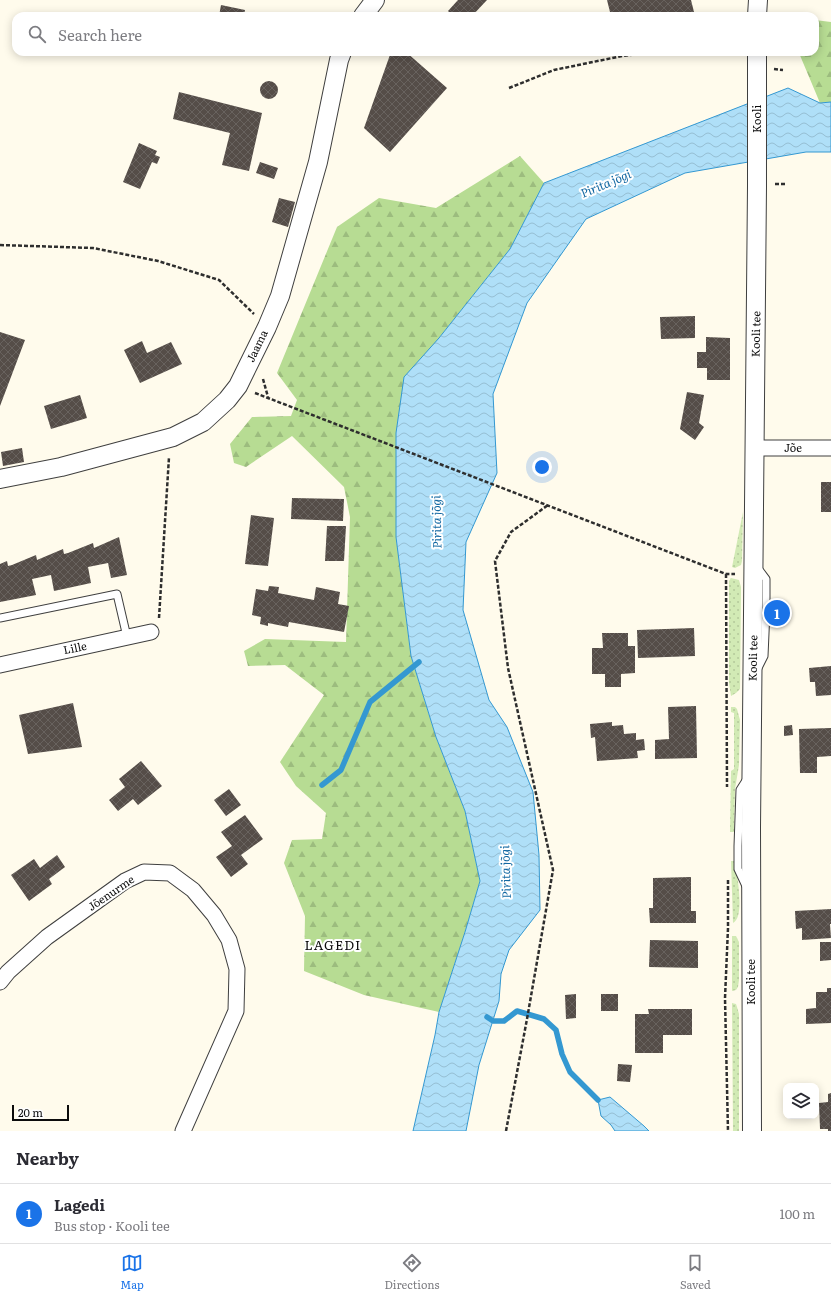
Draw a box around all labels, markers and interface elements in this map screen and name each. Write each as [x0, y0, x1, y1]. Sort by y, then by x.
search box [12, 12, 819, 56]
icon: search [26, 23, 48, 45]
text: Search here [58, 23, 142, 46]
street label: Kooli [748, 105, 764, 133]
water label: Pirita jõgi [578, 164, 634, 202]
street label: Kooli tee [747, 310, 763, 357]
street label: Jaama [241, 327, 271, 364]
street label: Jõe [784, 439, 802, 455]
your location [532, 457, 552, 477]
water label: Pirita jõgi [427, 495, 445, 549]
pin: 1 [764, 598, 790, 628]
street label: Kooli tee [744, 634, 760, 681]
street label: Lille [62, 637, 88, 657]
water label: Pirita jõgi [495, 845, 515, 899]
street label: Jõenurme [84, 870, 137, 914]
district label: LAGEDI [305, 935, 361, 954]
street label: Kooli tee [742, 959, 758, 1005]
map controls [783, 1083, 819, 1119]
button: layers [783, 1083, 819, 1119]
scale bar [12, 1103, 69, 1122]
text: 20 m [18, 1104, 43, 1120]
text: Nearby [16, 1145, 79, 1170]
text: Lagedi [54, 1193, 105, 1216]
text: 1 [26, 1204, 32, 1223]
text: 100 m [779, 1204, 815, 1223]
text: Bus stop · Kooli tee [54, 1216, 170, 1235]
tab: Map [120, 1252, 144, 1292]
tab: Directions [384, 1252, 439, 1292]
tab: Saved [680, 1252, 711, 1292]

